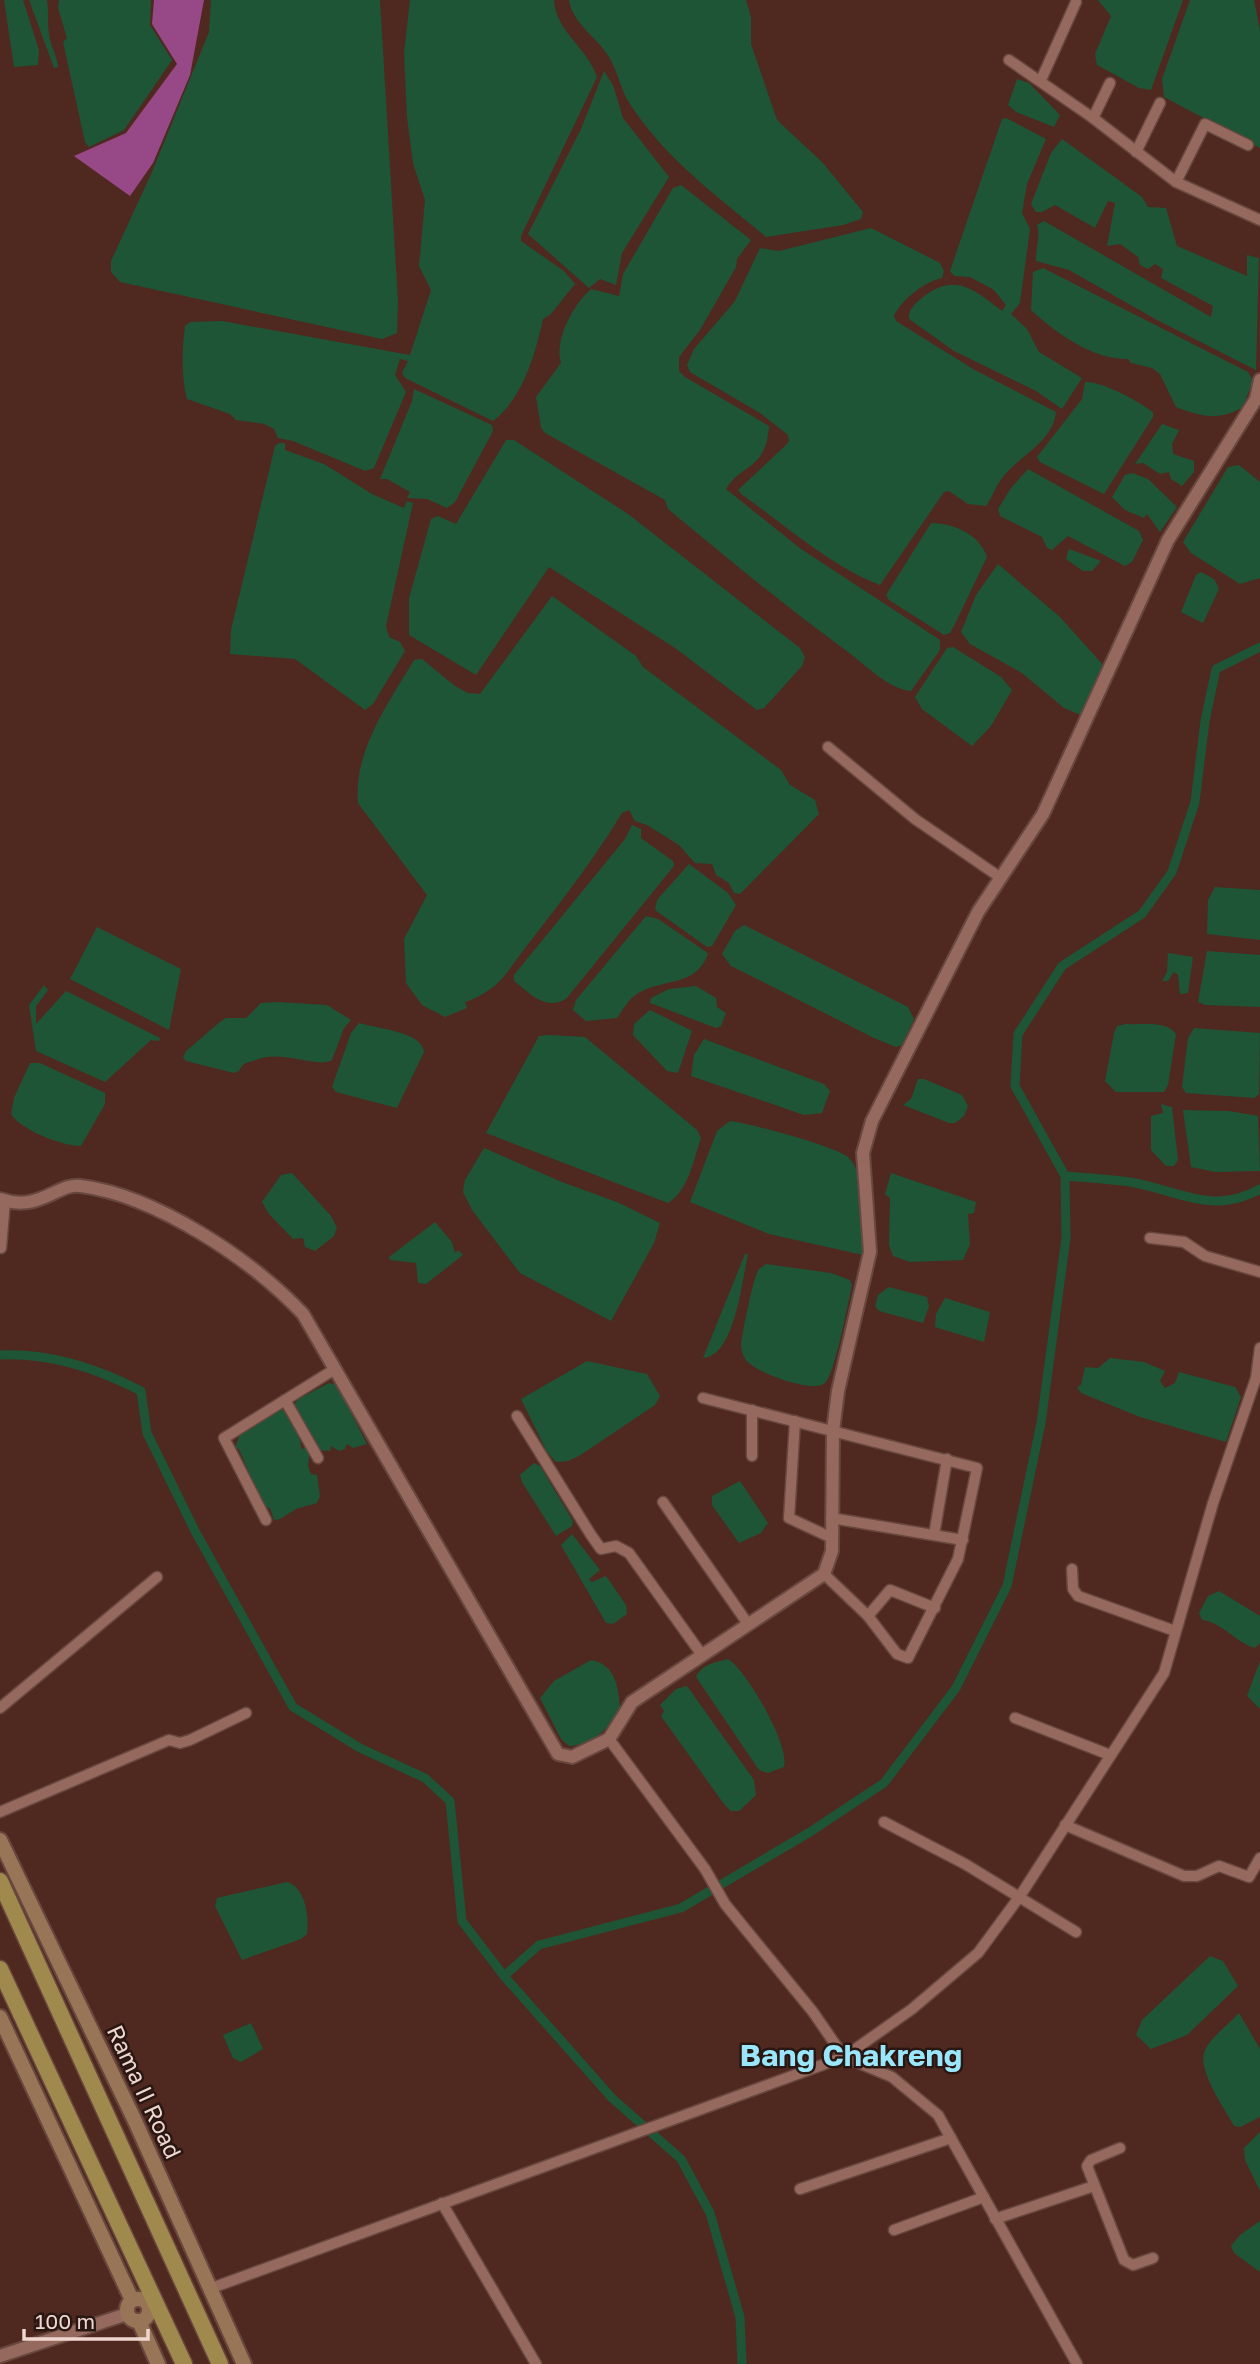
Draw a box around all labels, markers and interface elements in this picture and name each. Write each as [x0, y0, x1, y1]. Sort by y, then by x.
street label: Rama II Road [102, 2020, 188, 2163]
district label: Bang Chakreng [740, 2037, 962, 2073]
scale bar [24, 2298, 149, 2342]
text: 100 m [35, 2308, 95, 2334]

